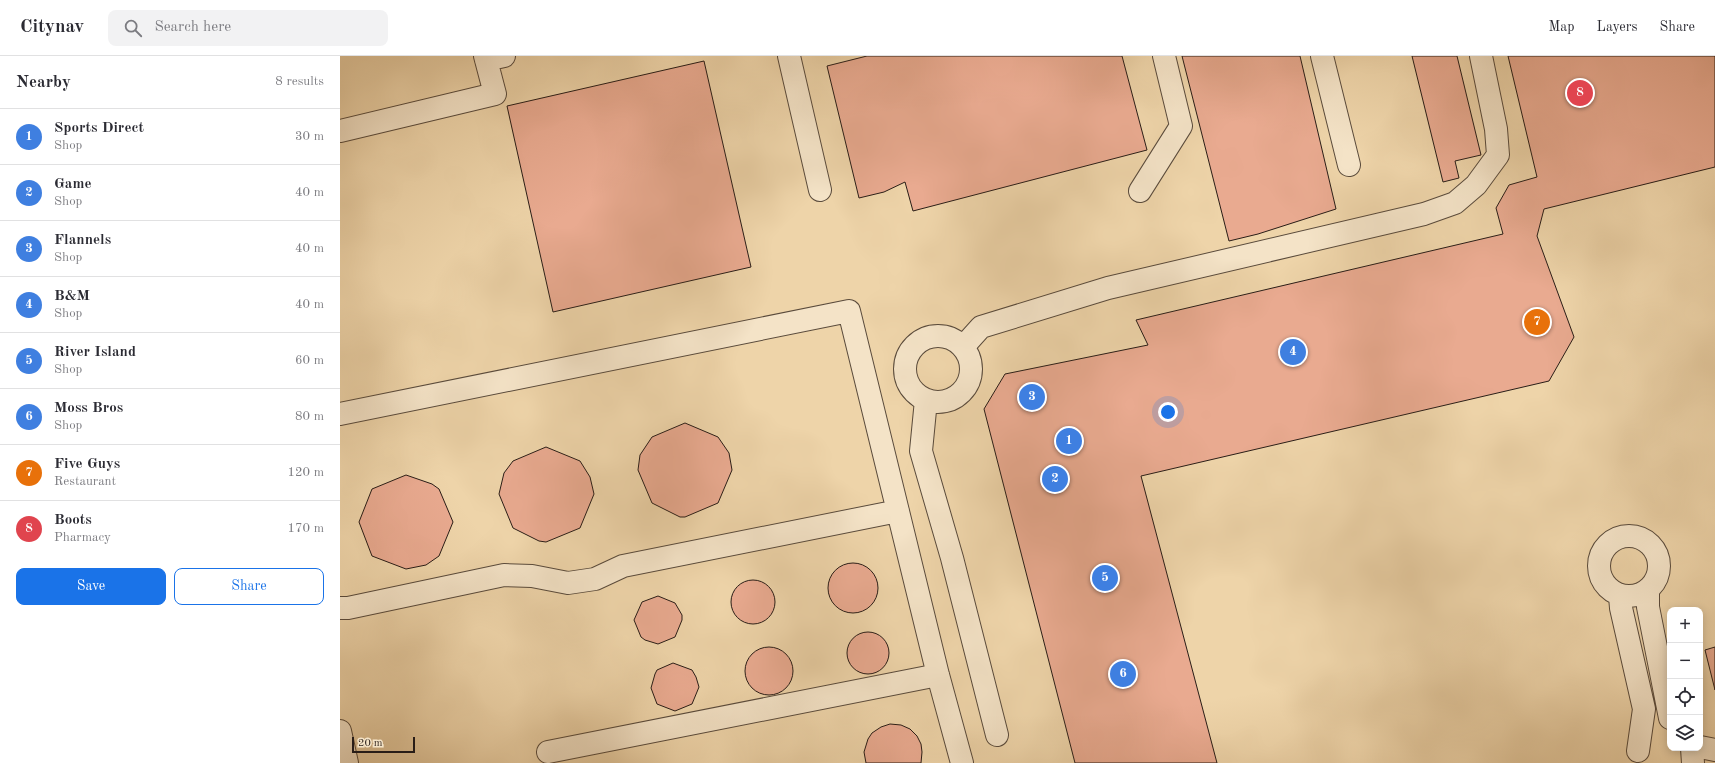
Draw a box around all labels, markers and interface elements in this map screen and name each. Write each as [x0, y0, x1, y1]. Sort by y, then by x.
search box [108, 10, 388, 46]
icon: search [122, 17, 144, 39]
text: Citynav [20, 18, 84, 37]
text: Search here [154, 20, 231, 35]
text: Map [1549, 20, 1575, 34]
text: Layers [1597, 20, 1638, 34]
text: Share [1660, 20, 1695, 34]
text: Nearby [16, 74, 71, 91]
text: 8 results [275, 75, 324, 88]
pin: 8 [1567, 78, 1593, 108]
text: Sports Direct [54, 121, 144, 136]
text: 1 [25, 130, 33, 143]
text: 30 m [295, 130, 324, 143]
text: Shop [54, 139, 82, 152]
text: Game [54, 177, 92, 192]
text: 2 [25, 186, 33, 199]
text: 40 m [295, 186, 324, 199]
text: Shop [54, 195, 82, 208]
text: Flannels [54, 233, 111, 248]
text: 3 [25, 242, 33, 255]
text: 40 m [295, 242, 324, 255]
text: Shop [54, 251, 82, 264]
text: B&M [54, 289, 90, 304]
text: 4 [25, 298, 33, 311]
text: 40 m [295, 298, 324, 311]
text: Shop [54, 307, 82, 320]
pin: 7 [1524, 307, 1550, 337]
pin: 4 [1280, 337, 1306, 367]
text: River Island [54, 345, 136, 360]
text: 5 [25, 354, 33, 367]
text: 60 m [295, 354, 324, 367]
text: Shop [54, 363, 82, 376]
pin: 3 [1019, 382, 1045, 412]
text: Moss Bros [54, 401, 123, 416]
your location [1158, 402, 1178, 422]
text: 6 [25, 410, 33, 423]
text: 80 m [295, 410, 324, 423]
text: Shop [54, 419, 82, 432]
pin: 1 [1056, 426, 1082, 456]
text: Five Guys [54, 457, 120, 472]
pin: 2 [1042, 464, 1068, 494]
text: 7 [25, 466, 33, 479]
text: 120 m [287, 466, 324, 479]
text: Restaurant [54, 475, 116, 488]
text: Boots [54, 513, 92, 528]
text: 8 [25, 522, 33, 535]
text: 170 m [287, 522, 324, 535]
text: Pharmacy [54, 531, 111, 544]
pin: 5 [1092, 563, 1118, 593]
button: Save [16, 568, 166, 605]
button: Share [174, 568, 324, 605]
map controls [1667, 607, 1703, 751]
button: + [1667, 607, 1703, 643]
button: − [1667, 643, 1703, 679]
pin: 6 [1110, 659, 1136, 689]
button: locate [1667, 679, 1703, 715]
button: layers [1667, 715, 1703, 751]
scale bar [352, 735, 415, 754]
text: 20 m [358, 738, 383, 749]

